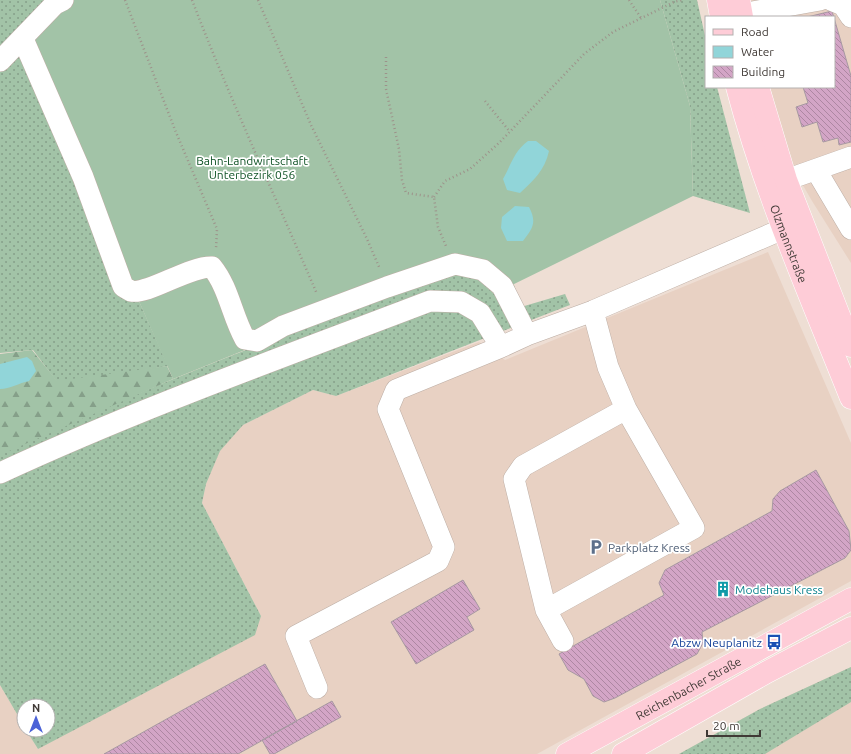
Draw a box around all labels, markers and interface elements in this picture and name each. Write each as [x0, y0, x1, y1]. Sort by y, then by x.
legend [705, 16, 835, 88]
text: Road [741, 25, 769, 38]
text: Water [741, 45, 774, 58]
text: Building [741, 65, 785, 78]
park label: Bahn-Landwirtschaft Unterbezirk 056 [196, 154, 308, 181]
street label: Olzmannstraße [768, 203, 810, 284]
parking icon: Parkplatz Kress [587, 538, 605, 556]
place label: Parkplatz Kress [608, 541, 690, 554]
building icon: Modehaus Kress [714, 580, 732, 598]
place label: Modehaus Kress [735, 583, 823, 596]
bus stop icon: Abzw Neuplanitz [765, 633, 783, 651]
place label: Abzw Neuplanitz [671, 636, 762, 649]
street label: Reichenbacher Straße [633, 654, 743, 722]
north arrow [16, 698, 56, 738]
text: N [32, 702, 40, 714]
scale bar [707, 712, 760, 738]
text: 20 m [713, 719, 740, 732]

